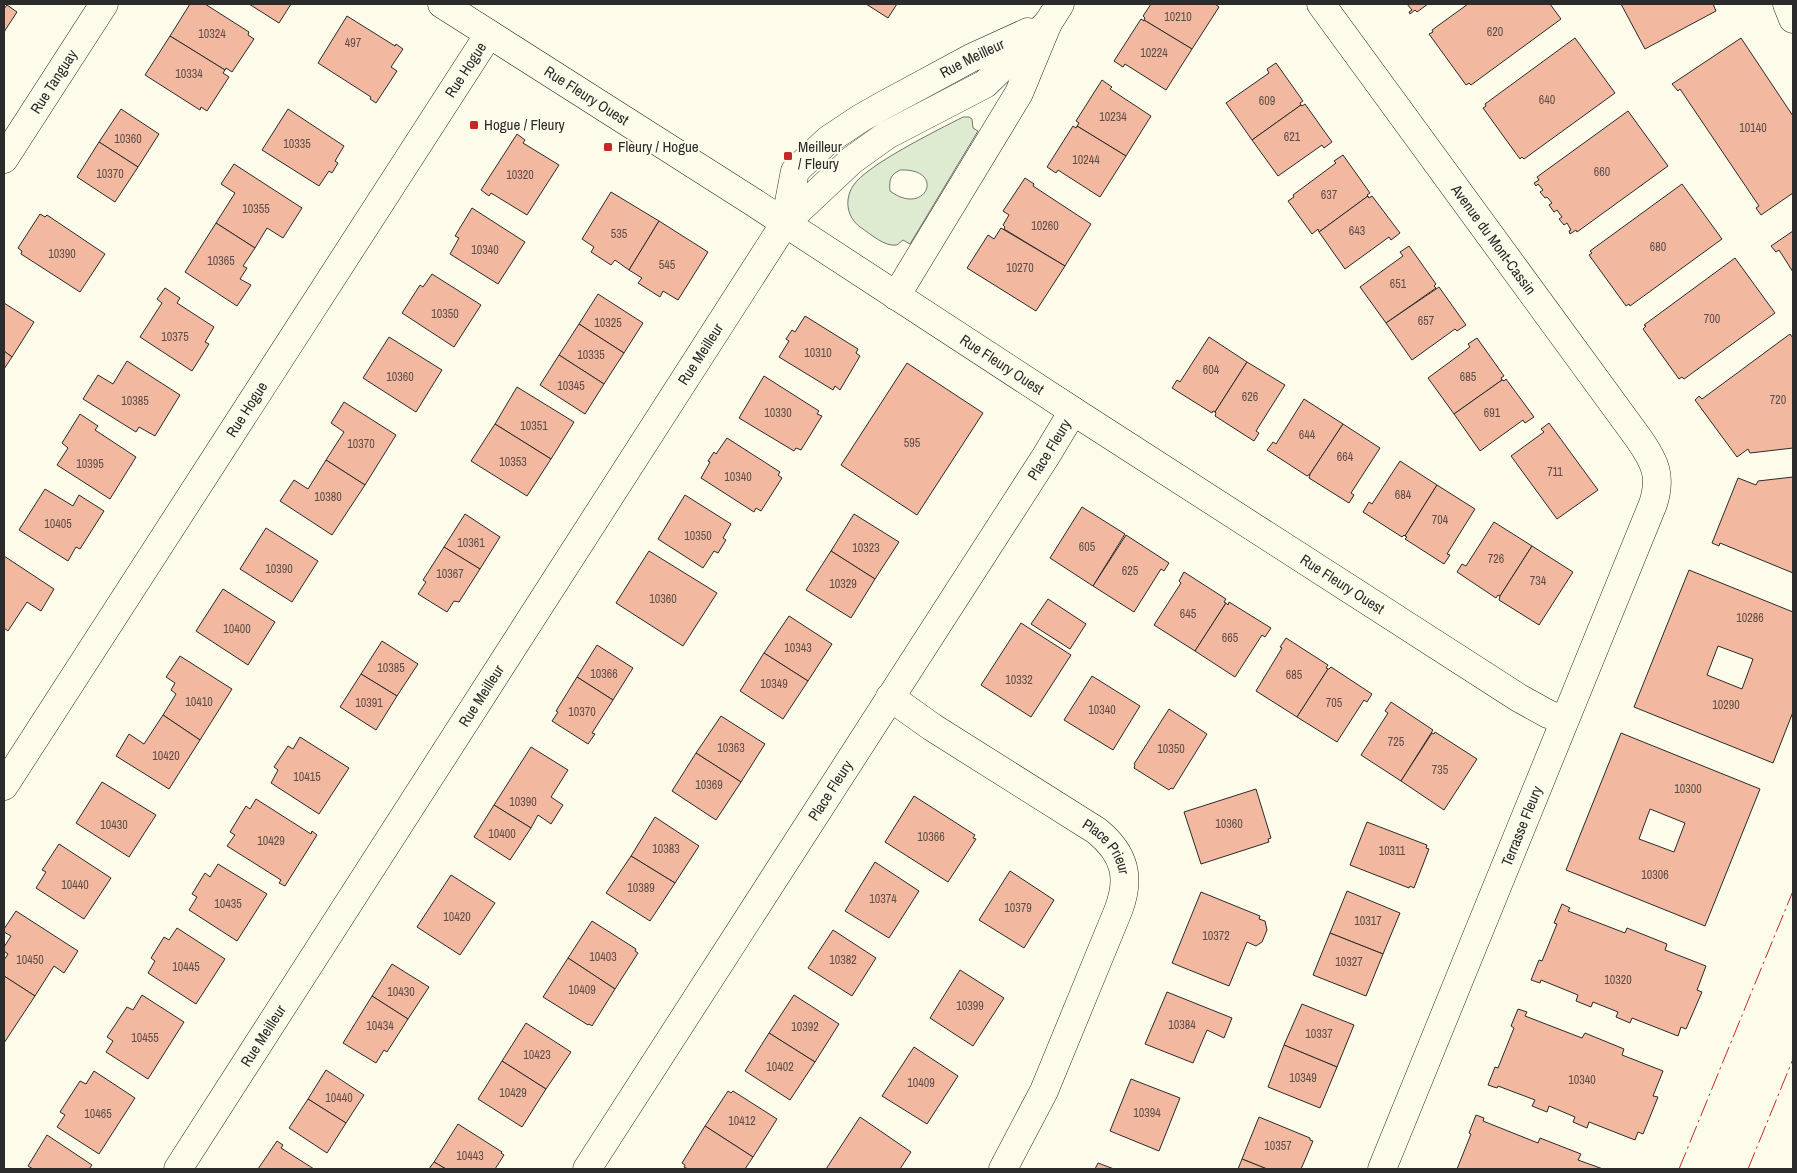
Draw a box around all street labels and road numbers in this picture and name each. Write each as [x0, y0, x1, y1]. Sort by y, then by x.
street label: Rue Meilleur [936, 33, 1008, 83]
street label: Rue Hogue [440, 38, 491, 102]
street label: Rue Tanguay [25, 45, 82, 118]
street label: Rue Fleury Ouest [540, 61, 633, 130]
street label: Avenue du Mont-Cassin [1446, 179, 1541, 299]
street label: Rue Meilleur [673, 319, 728, 389]
street label: Rue Fleury Ouest [956, 329, 1049, 400]
street label: Rue Hogue [221, 377, 272, 441]
street label: Place Fleury [1022, 414, 1076, 484]
street label: Rue Fleury Ouest [1296, 549, 1389, 619]
street label: Rue Meilleur [453, 661, 509, 731]
street label: Place Fleury [803, 755, 858, 825]
street label: Terrasse Fleury [1496, 782, 1547, 869]
street label: Place Prieur [1079, 813, 1135, 876]
street label: Rue Meilleur [235, 1001, 291, 1071]

